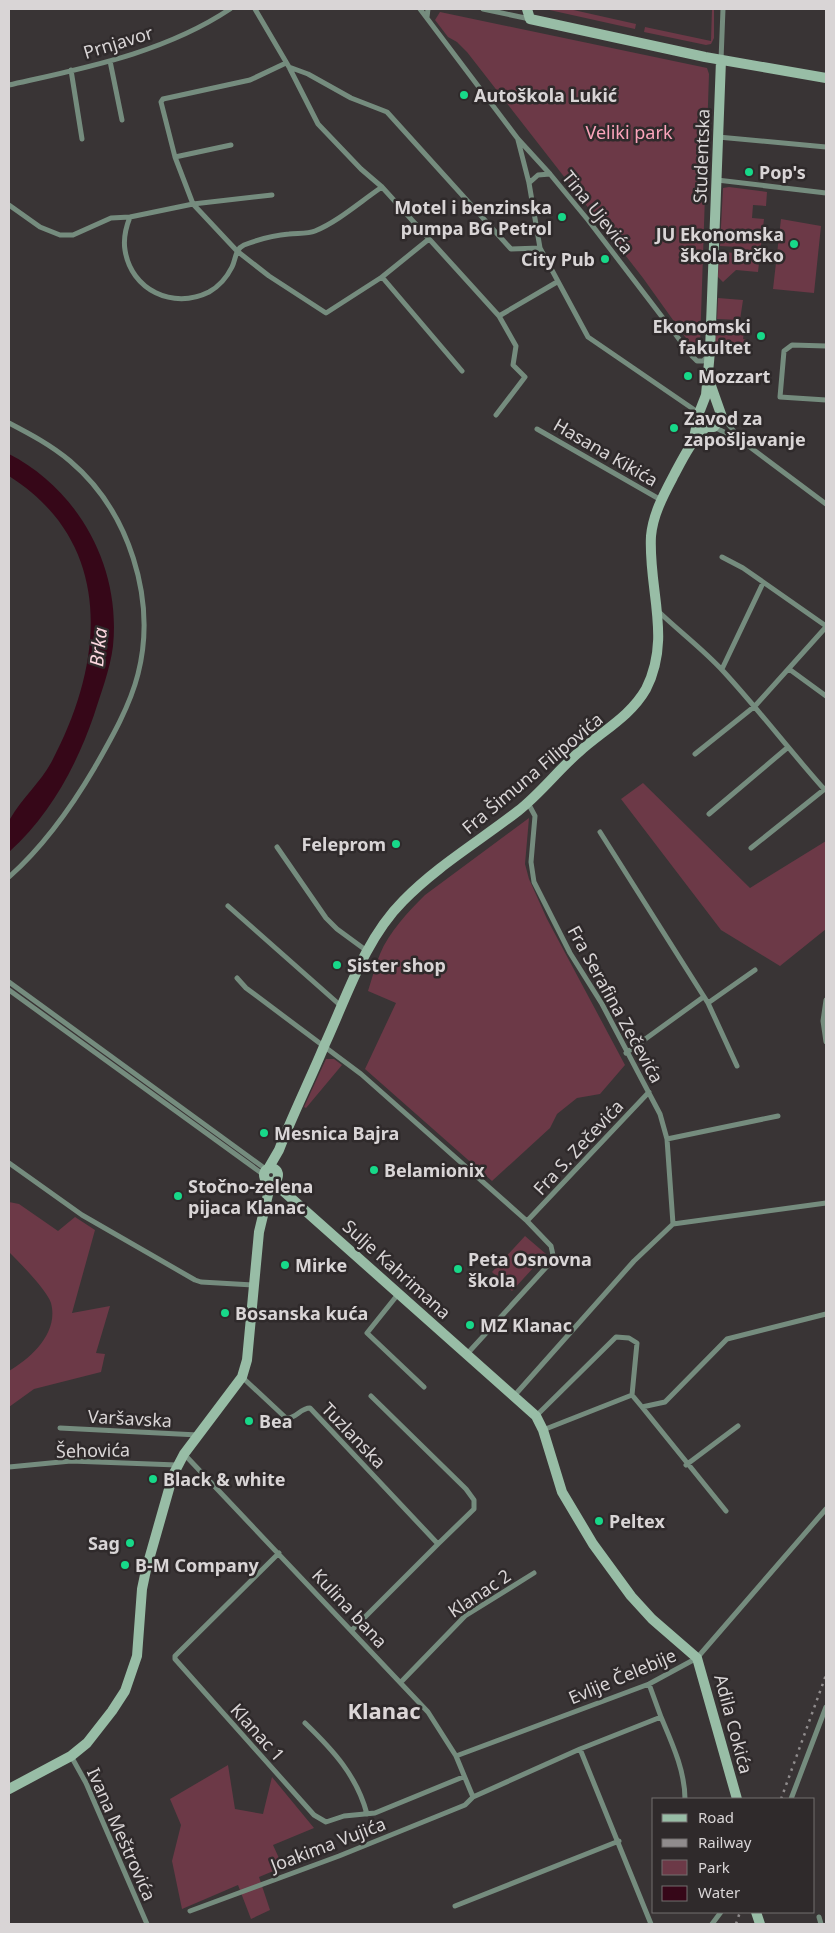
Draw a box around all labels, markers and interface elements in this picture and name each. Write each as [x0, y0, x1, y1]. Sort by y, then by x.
street label: Prnjavor [80, 20, 156, 64]
place label: Autoškola Lukić [474, 83, 617, 107]
marker: Autoškola Lukić [458, 89, 470, 101]
street label: Studentska [687, 108, 715, 204]
park label: Veliki park [585, 120, 673, 144]
place label: Pop's [759, 160, 806, 184]
street label: Tina Ujevića [557, 165, 639, 259]
marker: Pop's [743, 166, 755, 178]
place label: Motel i benzinska pumpa BG Petrol [394, 195, 552, 240]
marker: Motel i benzinska pumpa BG Petrol [556, 211, 568, 223]
place label: JU Ekonomska škola Brčko [654, 222, 784, 267]
marker: JU Ekonomska škola Brčko [788, 238, 800, 250]
place label: City Pub [521, 247, 595, 271]
marker: City Pub [599, 253, 611, 265]
place label: Ekonomski fakultet [652, 314, 751, 359]
marker: Ekonomski fakultet [755, 330, 767, 342]
place label: Mozzart [698, 364, 771, 388]
marker: Mozzart [682, 370, 694, 382]
place label: Zavod za zapošljavanje [684, 406, 806, 451]
street label: Hasana Kikića [549, 412, 663, 492]
marker: Zavod za zapošljavanje [668, 422, 680, 434]
water label: Brka [83, 626, 113, 668]
street label: Fra Šimuna Filipovića [456, 707, 608, 839]
place label: Feleprom [301, 832, 386, 856]
marker: Feleprom [390, 838, 402, 850]
street label: Fra Serafina Zečevića [563, 921, 669, 1087]
place label: Sister shop [347, 953, 446, 977]
marker: Sister shop [331, 959, 343, 971]
street label: Fra S. Zečevića [528, 1094, 628, 1200]
place label: Mesnica Bajra [274, 1121, 399, 1145]
marker: Mesnica Bajra [258, 1127, 270, 1139]
place label: Belamionix [384, 1158, 485, 1182]
marker: Belamionix [368, 1164, 380, 1176]
place label: Stočno-zelena pijaca Klanac [188, 1174, 313, 1219]
marker: Stočno-zelena pijaca Klanac [172, 1190, 184, 1202]
street label: Sulje Kahrimana [338, 1214, 456, 1324]
place label: Peta Osnovna škola [468, 1247, 592, 1292]
place label: Mirke [295, 1253, 347, 1277]
marker: Mirke [279, 1259, 291, 1271]
marker: Peta Osnovna škola [452, 1263, 464, 1275]
place label: Bosanska kuća [235, 1301, 368, 1325]
marker: Bosanska kuća [219, 1307, 231, 1319]
place label: MZ Klanac [480, 1313, 572, 1337]
marker: MZ Klanac [464, 1319, 476, 1331]
street label: Tuzlanska [317, 1397, 391, 1473]
street label: Varšavska [87, 1404, 173, 1432]
place label: Bea [259, 1409, 293, 1433]
marker: Bea [243, 1415, 255, 1427]
street label: Šehovića [56, 1437, 130, 1463]
place label: Black & white [163, 1467, 285, 1491]
marker: Black & white [147, 1473, 159, 1485]
place label: Peltex [609, 1509, 665, 1533]
marker: Peltex [593, 1515, 605, 1527]
place label: Sag [88, 1531, 120, 1555]
marker: Sag [124, 1537, 136, 1549]
place label: B-M Company [135, 1553, 260, 1577]
marker: B-M Company [119, 1559, 131, 1571]
street label: Kulina bana [307, 1563, 393, 1653]
street label: Klanac 2 [443, 1563, 515, 1623]
street label: Evlije Čelebije [564, 1643, 680, 1709]
street label: Adila Cokića [709, 1672, 759, 1776]
district label: Klanac [347, 1695, 421, 1725]
street label: Klanac 1 [225, 1698, 291, 1766]
street label: Ivana Meštrovića [82, 1764, 162, 1904]
legend [652, 1798, 815, 1913]
text: Road [698, 1807, 734, 1827]
street label: Joakima Vujića [265, 1811, 389, 1878]
text: Railway [698, 1832, 752, 1852]
text: Park [698, 1857, 730, 1877]
text: Water [698, 1882, 740, 1902]

